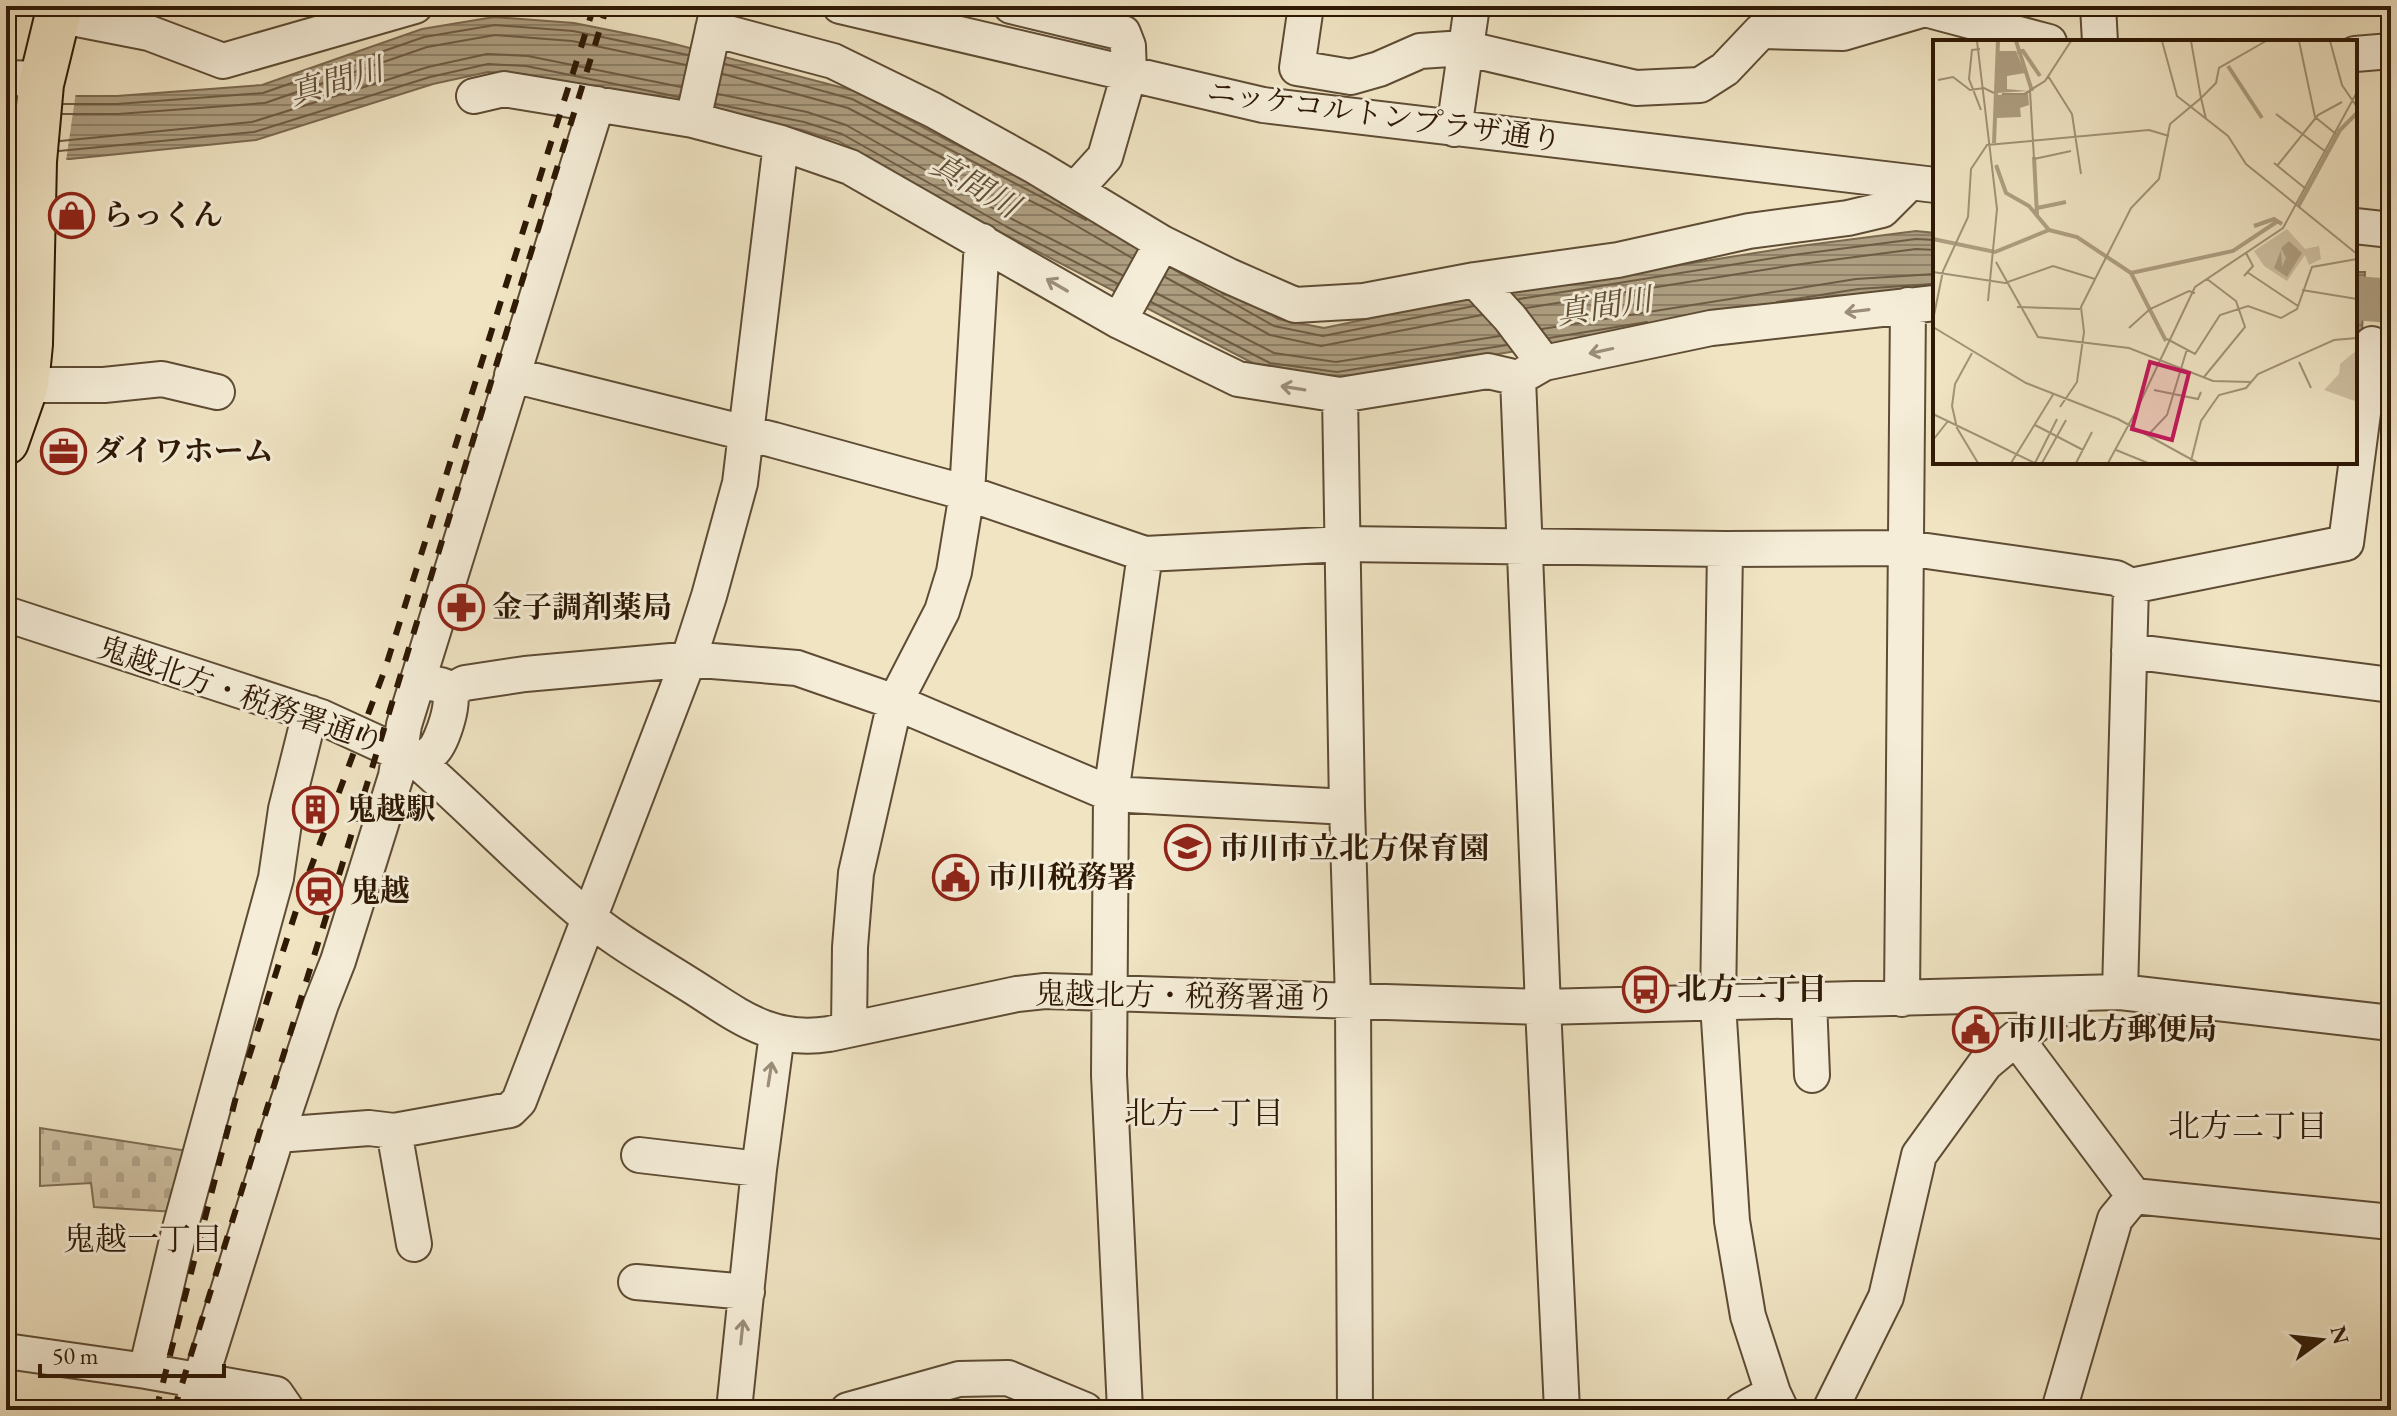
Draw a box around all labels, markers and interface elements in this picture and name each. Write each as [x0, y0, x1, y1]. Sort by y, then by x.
inset map [1933, 40, 2357, 464]
water label: 真間川 [284, 47, 391, 114]
street label: ニッケコルトンプラザ通り [1204, 71, 1564, 160]
water label: 真間川 [923, 143, 1030, 229]
shop icon: らっくん [48, 191, 96, 239]
place label: らっくん [103, 195, 223, 234]
one-way arrow [1046, 277, 1069, 293]
water label: 真間川 [1553, 277, 1658, 334]
one-way arrow [1844, 303, 1871, 318]
one-way arrow [1589, 344, 1614, 359]
one-way arrow [1281, 380, 1307, 395]
office icon: ダイワホーム [39, 427, 87, 475]
place label: ダイワホーム [94, 431, 273, 470]
pharmacy icon: 金子調剤薬局 [437, 583, 485, 631]
place label: 金子調剤薬局 [492, 587, 672, 626]
street label: 鬼越北方・税務署通り [93, 627, 389, 762]
building icon: 鬼越駅 [291, 785, 339, 833]
place label: 鬼越駅 [346, 789, 436, 828]
school or university icon: 市川市立北方保育園 [1164, 824, 1212, 872]
place label: 市川市立北方保育園 [1219, 828, 1489, 867]
public building icon: 市川税務署 [932, 853, 980, 901]
place label: 市川税務署 [987, 857, 1137, 896]
station icon: 鬼越 [295, 867, 343, 915]
place label: 鬼越 [350, 871, 410, 910]
bus stop icon: 北方二丁目 [1622, 965, 1670, 1013]
place label: 北方二丁目 [1677, 969, 1827, 1008]
street label: 鬼越北方・税務署通り [1035, 973, 1335, 1018]
public building icon: 市川北方郵便局 [1952, 1005, 2000, 1053]
place label: 市川北方郵便局 [2007, 1009, 2217, 1048]
one-way arrow [763, 1062, 778, 1087]
district label: 北方一丁目 [1124, 1092, 1284, 1134]
district label: 北方二丁目 [2168, 1105, 2328, 1147]
district label: 鬼越一丁目 [63, 1218, 223, 1260]
north arrow [2281, 1300, 2361, 1380]
one-way arrow [735, 1319, 750, 1346]
text: N [2324, 1323, 2356, 1347]
scale bar [40, 1328, 224, 1378]
text: 50 m [52, 1340, 99, 1371]

